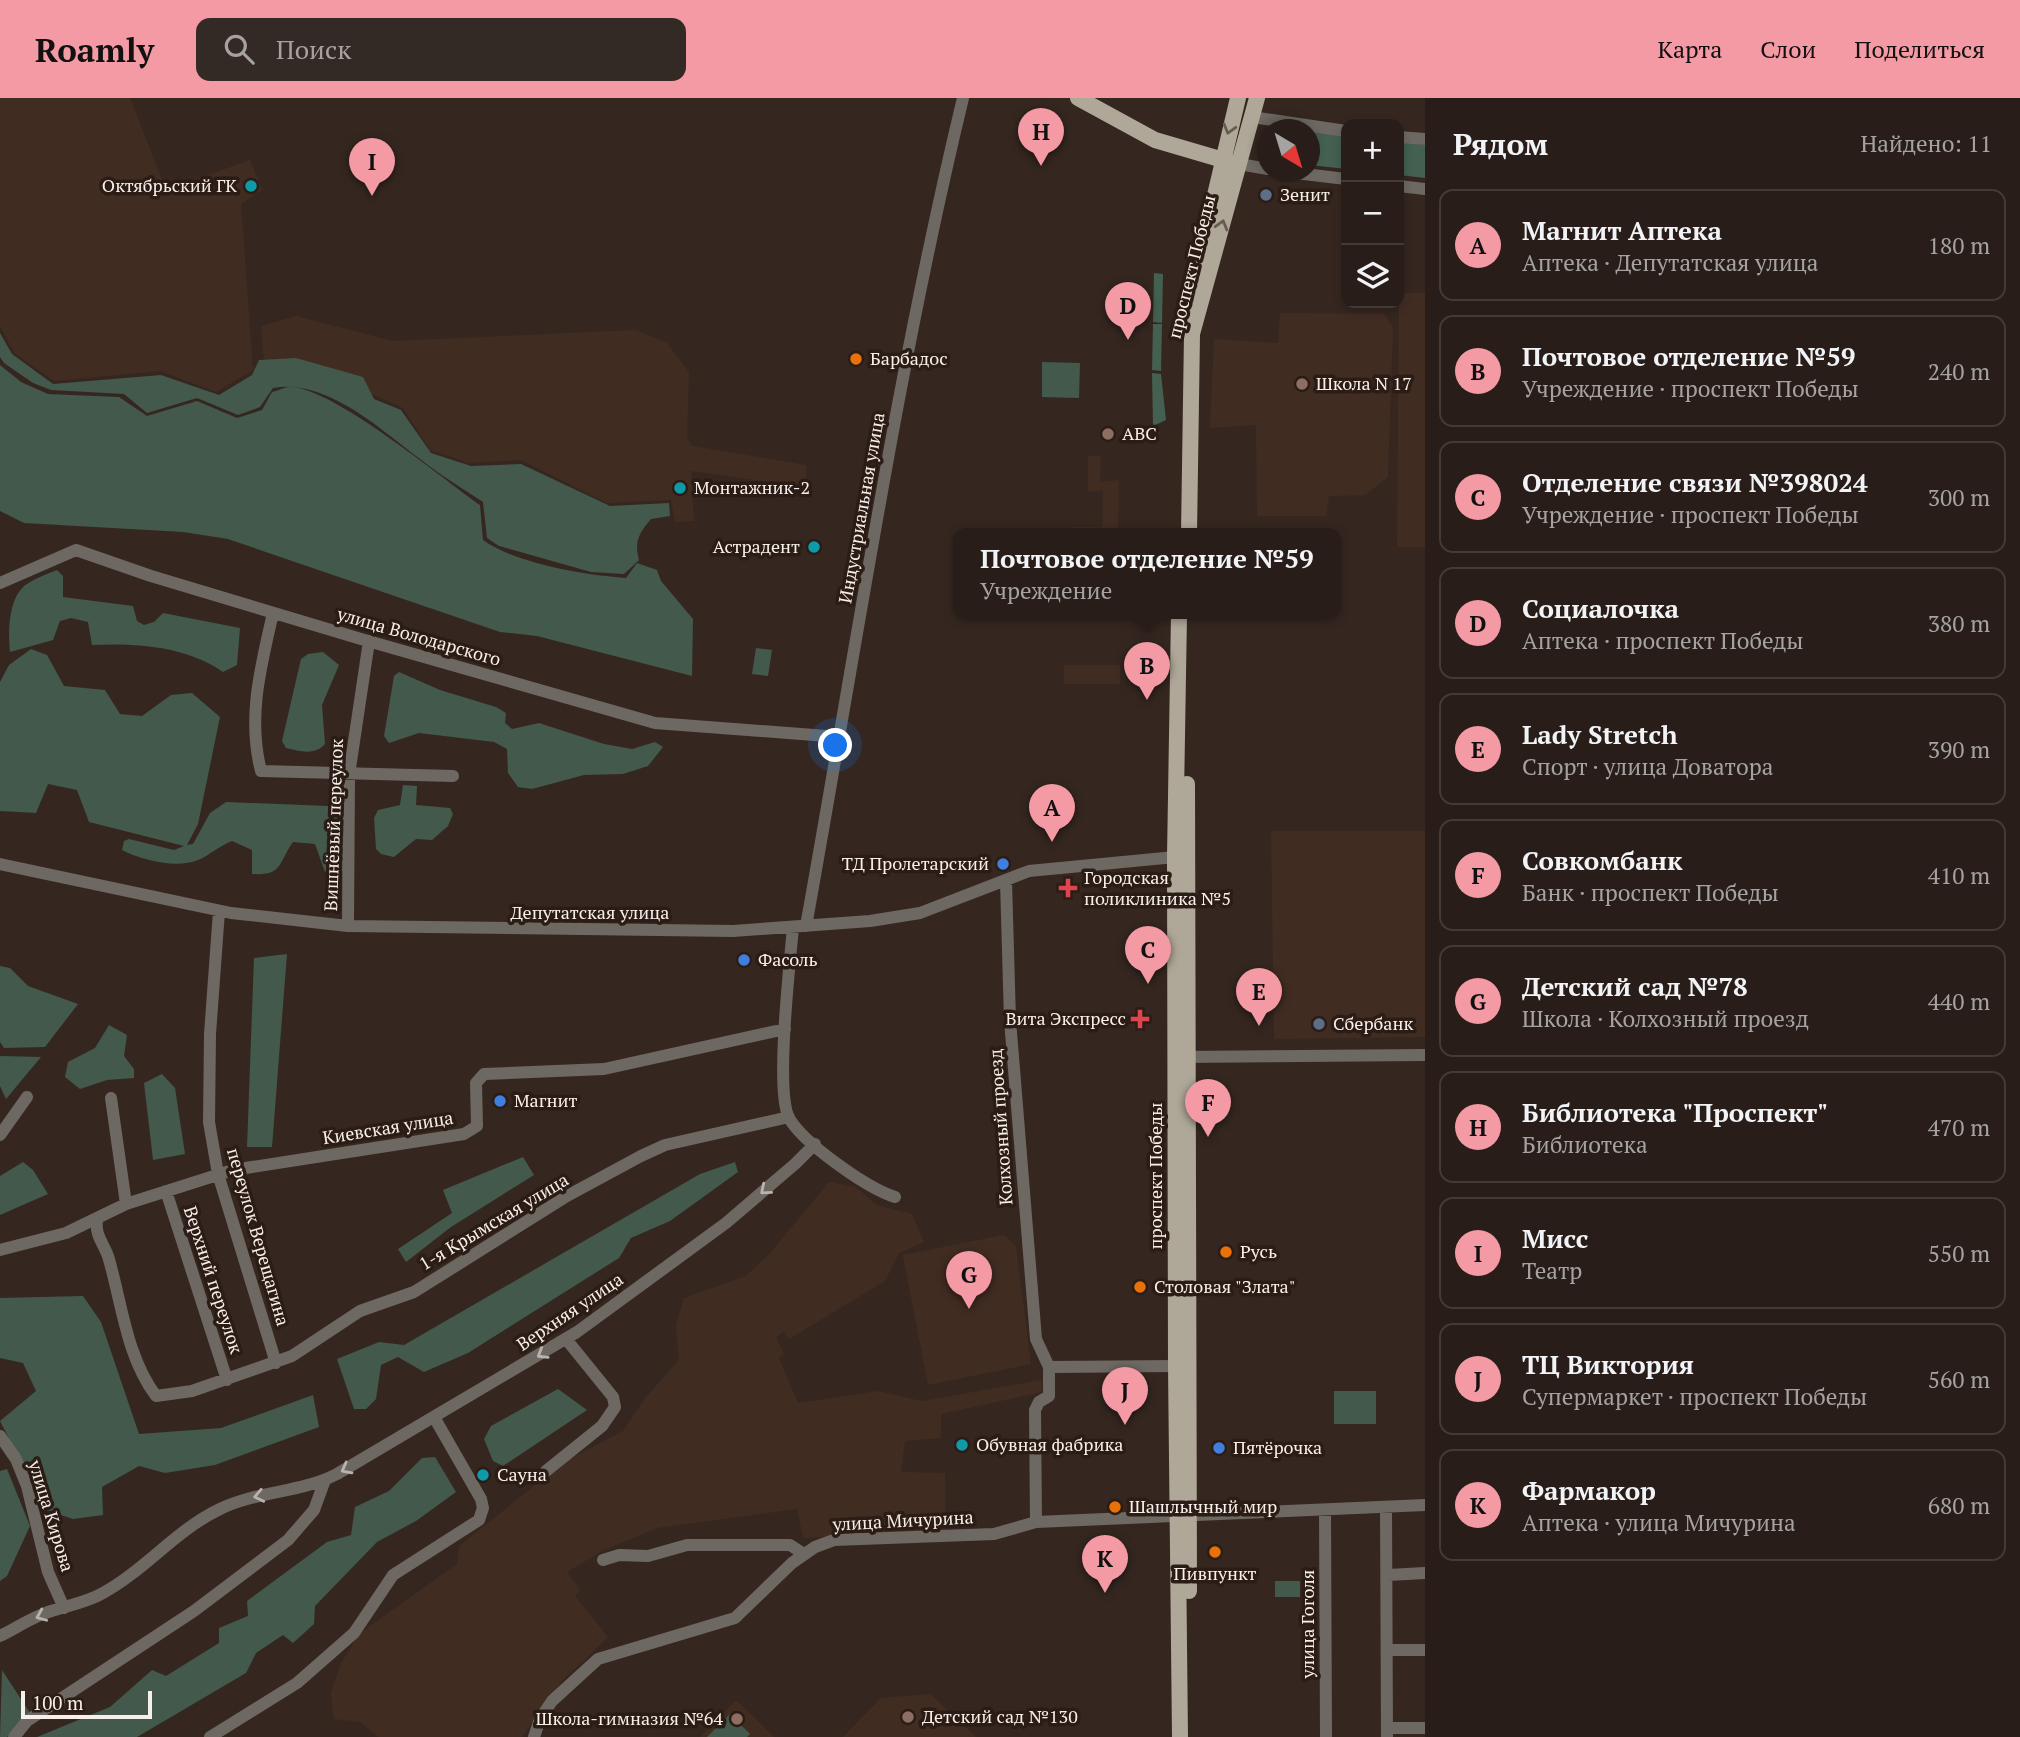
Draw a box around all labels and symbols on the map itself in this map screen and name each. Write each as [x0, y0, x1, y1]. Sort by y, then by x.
pin: H [1018, 108, 1064, 166]
north arrow [1257, 119, 1320, 182]
one-way arrow [1223, 123, 1238, 135]
pin: I [349, 138, 395, 196]
place label: Октябрьский ГК [102, 173, 237, 197]
marker: Октябрьский ГК [243, 178, 259, 194]
place label: Зенит [1280, 182, 1330, 206]
marker: Зенит [1258, 187, 1274, 203]
street label: проспект Победы [1162, 192, 1220, 341]
one-way arrow [1214, 219, 1228, 231]
pin: D [1105, 282, 1151, 340]
place label: Барбадос [870, 346, 948, 370]
marker: Барбадос [848, 351, 864, 367]
place label: Школа N 17 [1316, 371, 1412, 395]
marker: Школа N 17 [1294, 376, 1310, 392]
street label: Индустриальная улица [832, 411, 890, 605]
place label: АВС [1122, 421, 1157, 445]
marker: АВС [1100, 426, 1116, 442]
place label: Монтажник-2 [694, 475, 810, 499]
marker: Монтажник-2 [672, 480, 688, 496]
place label: Астрадент [713, 534, 800, 558]
marker: Астрадент [806, 539, 822, 555]
street label: улица Володарского [334, 601, 504, 671]
pin: B [1124, 642, 1170, 700]
your location [818, 728, 852, 762]
street label: Вишнёвый переулок [318, 738, 348, 912]
pin: A [1029, 784, 1075, 842]
place label: ТД Пролетарский [842, 851, 989, 875]
marker: ТД Пролетарский [995, 856, 1011, 872]
place label: Городская поликлиника №5 [1084, 865, 1231, 910]
marker: Городская поликлиника №5 [1058, 878, 1078, 898]
street label: Депутатская улица [511, 900, 669, 924]
pin: C [1125, 926, 1171, 984]
place label: Фасоль [758, 947, 818, 971]
marker: Фасоль [736, 952, 752, 968]
pin: E [1236, 968, 1282, 1026]
place label: Вита Экспресс [1006, 1006, 1126, 1030]
marker: Вита Экспресс [1132, 1011, 1148, 1027]
place label: Сбербанк [1333, 1011, 1413, 1035]
marker: Сбербанк [1311, 1016, 1327, 1032]
street label: Колхозный проезд [983, 1048, 1017, 1206]
pin: F [1185, 1079, 1231, 1137]
place label: Магнит [514, 1088, 577, 1112]
marker: Магнит [492, 1093, 508, 1109]
street label: проспект Победы [1143, 1102, 1167, 1250]
street label: Киевская улица [321, 1105, 455, 1149]
street label: переулок Верещагина [222, 1145, 296, 1328]
street label: 1-я Крымская улица [414, 1167, 573, 1275]
one-way arrow [760, 1182, 773, 1194]
street label: Верхний переулок [179, 1203, 249, 1357]
place label: Русь [1240, 1239, 1277, 1263]
marker: Русь [1218, 1244, 1234, 1260]
pin: G [946, 1251, 992, 1309]
street label: Верхняя улица [512, 1267, 627, 1356]
place label: Столовая "Злата" [1154, 1274, 1296, 1298]
marker: Столовая "Злата" [1132, 1279, 1148, 1295]
one-way arrow [537, 1345, 550, 1358]
pin: J [1102, 1367, 1148, 1425]
place label: Обувная фабрика [976, 1432, 1123, 1456]
place label: Пятёрочка [1233, 1435, 1322, 1459]
marker: Обувная фабрика [954, 1437, 970, 1453]
marker: Пятёрочка [1211, 1440, 1227, 1456]
street label: улица Кирова [23, 1456, 80, 1574]
one-way arrow [341, 1461, 353, 1474]
place label: Сауна [497, 1462, 547, 1486]
marker: Сауна [475, 1467, 491, 1483]
one-way arrow [253, 1488, 265, 1503]
place label: Шашлычный мир [1129, 1494, 1277, 1518]
marker: Шашлычный мир [1107, 1499, 1123, 1515]
street label: улица Мичурина [831, 1504, 974, 1536]
pin: K [1082, 1535, 1128, 1593]
marker: Пивпункт [1207, 1544, 1223, 1560]
place label: Пивпункт [1173, 1561, 1257, 1585]
street label: улица Гоголя [1295, 1570, 1319, 1679]
one-way arrow [35, 1608, 48, 1622]
scale bar [21, 1688, 152, 1720]
place label: Детский сад №130 [922, 1704, 1078, 1728]
place label: Школа-гимназия №64 [536, 1706, 723, 1730]
marker: Детский сад №130 [900, 1709, 916, 1725]
marker: Школа-гимназия №64 [729, 1711, 745, 1727]

